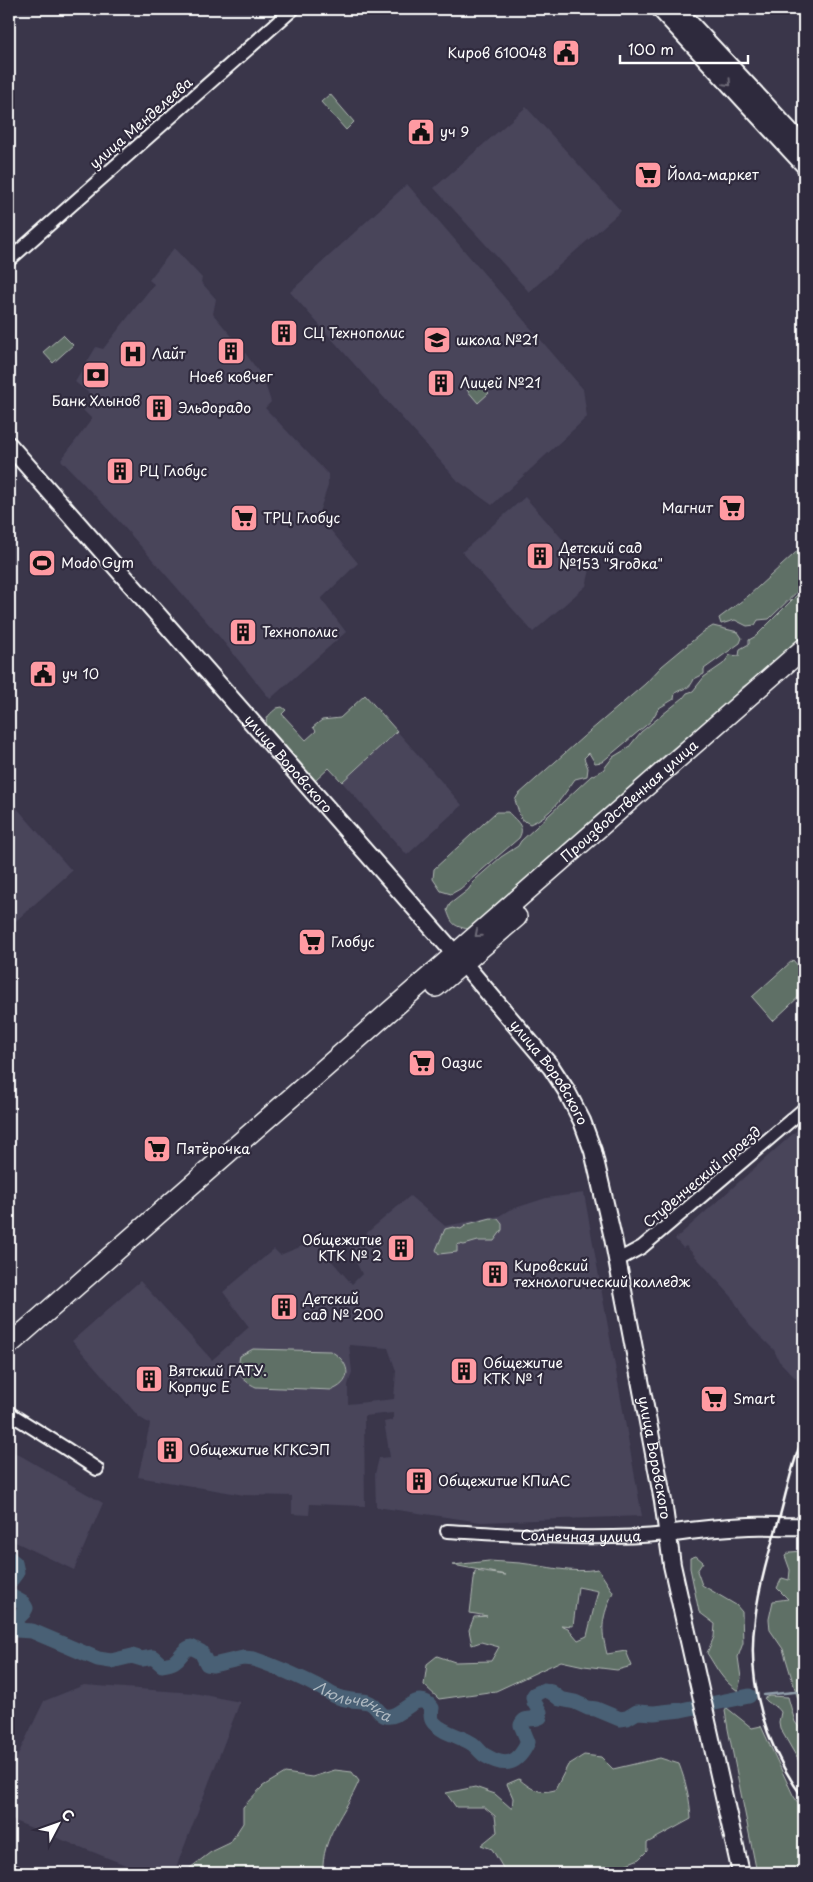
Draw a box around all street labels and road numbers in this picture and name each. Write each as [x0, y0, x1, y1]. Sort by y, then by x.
street label: улица Менделеева [84, 72, 197, 173]
street label: улица Воровского [240, 710, 338, 818]
street label: Производственная улица [556, 735, 702, 867]
street label: улица Воровского [505, 1015, 593, 1129]
street label: Студенческий проезд [638, 1121, 765, 1232]
street label: улица Воровского [633, 1394, 676, 1521]
street label: Солнечная улица [520, 1524, 642, 1547]

